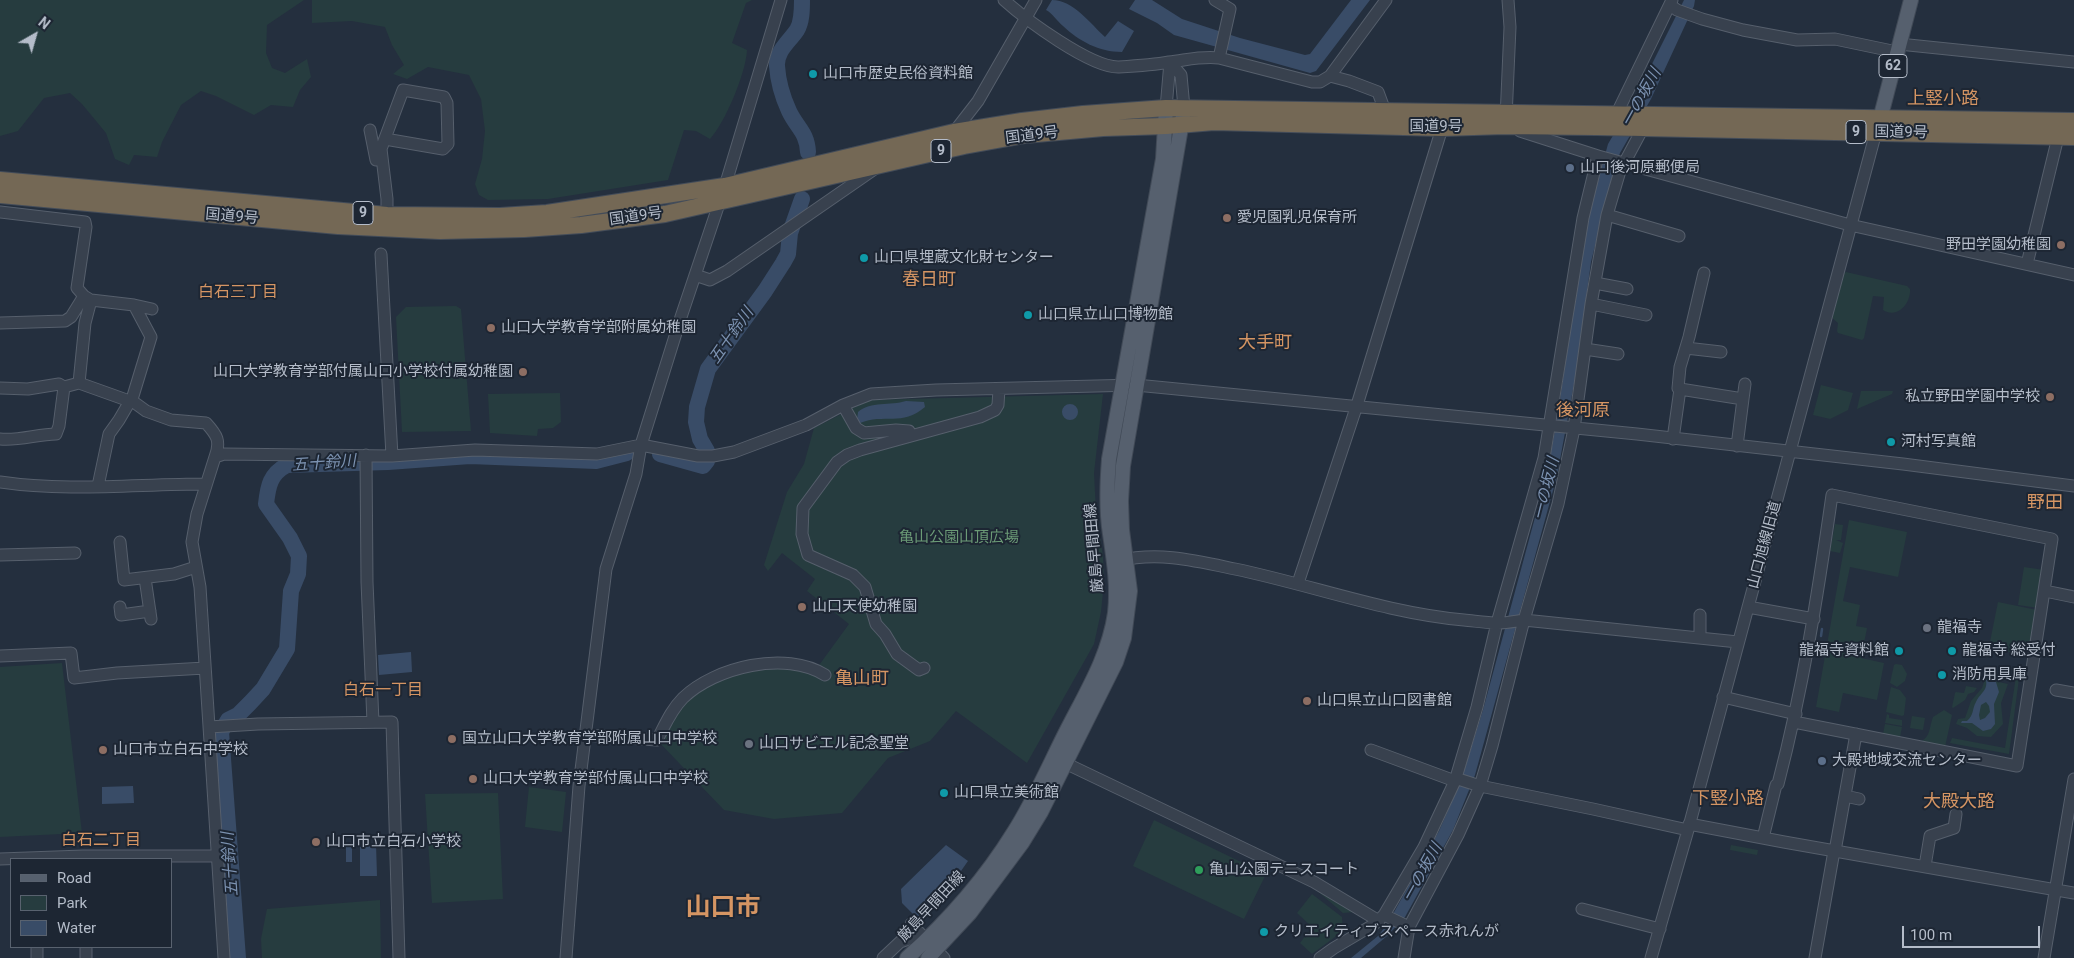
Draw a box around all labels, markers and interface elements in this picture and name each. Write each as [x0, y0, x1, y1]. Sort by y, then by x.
north arrow [10, 10, 60, 60]
text: N [35, 14, 53, 33]
road number: 62 [1879, 54, 1907, 78]
place label: 山口市歴史民俗資料館 [823, 65, 973, 83]
water label: 一の坂川 [1618, 65, 1666, 131]
marker: 山口市歴史民俗資料館 [807, 68, 819, 80]
district label: 上竪小路 [1907, 88, 1979, 110]
street label: 国道9号 [1409, 118, 1463, 136]
road number: 9 [1846, 120, 1866, 144]
street label: 国道9号 [1004, 124, 1060, 148]
street label: 国道9号 [1874, 124, 1928, 142]
road number: 9 [931, 140, 951, 162]
place label: 山口後河原郵便局 [1580, 159, 1700, 177]
marker: 山口後河原郵便局 [1564, 162, 1576, 174]
road number: 9 [353, 202, 373, 224]
street label: 国道9号 [608, 204, 664, 230]
street label: 国道9号 [205, 206, 259, 228]
place label: 愛児園乳児保育所 [1237, 209, 1357, 227]
marker: 愛児園乳児保育所 [1221, 212, 1233, 224]
place label: 野田学園幼稚園 [1946, 236, 2051, 254]
marker: 野田学園幼稚園 [2055, 239, 2067, 251]
place label: 山口県埋蔵文化財センター [874, 249, 1054, 267]
marker: 山口県埋蔵文化財センター [858, 252, 870, 264]
district label: 春日町 [902, 269, 956, 291]
district label: 白石三丁目 [198, 283, 278, 303]
water label: 五十鈴川 [706, 304, 758, 368]
place label: 山口県立山口博物館 [1038, 306, 1173, 324]
marker: 山口県立山口博物館 [1022, 309, 1034, 321]
place label: 山口大学教育学部附属幼稚園 [501, 319, 696, 337]
marker: 山口大学教育学部附属幼稚園 [485, 322, 497, 334]
district label: 大手町 [1238, 332, 1292, 354]
place label: 山口大学教育学部付属山口小学校付属幼稚園 [213, 363, 513, 381]
marker: 山口大学教育学部付属山口小学校付属幼稚園 [517, 366, 529, 378]
place label: 私立野田学園中学校 [1905, 388, 2040, 406]
marker: 私立野田学園中学校 [2044, 391, 2056, 403]
district label: 後河原 [1556, 400, 1610, 422]
place label: 河村写真館 [1901, 433, 1976, 451]
marker: 河村写真館 [1885, 436, 1897, 448]
water label: 五十鈴川 [291, 452, 357, 476]
water label: 一の坂川 [1530, 456, 1564, 522]
district label: 野田 [2027, 492, 2063, 514]
street label: 山口旭線旧道 [1745, 499, 1785, 591]
street label: 厳島早間田線 [1082, 502, 1108, 594]
park label: 亀山公園山頂広場 [899, 529, 1019, 547]
place label: 山口天使幼稚園 [812, 598, 917, 616]
marker: 山口天使幼稚園 [796, 601, 808, 613]
place label: 龍福寺 [1937, 619, 1982, 637]
marker: 龍福寺 [1921, 622, 1933, 634]
place label: 龍福寺資料館 [1799, 642, 1889, 660]
place label: 龍福寺 総受付 [1962, 642, 2056, 660]
marker: 龍福寺資料館 [1893, 645, 1905, 657]
marker: 龍福寺 総受付 [1946, 645, 1958, 657]
place label: 消防用具庫 [1952, 666, 2027, 684]
district label: 亀山町 [835, 668, 889, 690]
marker: 消防用具庫 [1936, 669, 1948, 681]
district label: 白石一丁目 [343, 681, 423, 701]
place label: 山口県立山口図書館 [1317, 692, 1452, 710]
marker: 山口県立山口図書館 [1301, 695, 1313, 707]
place label: 国立山口大学教育学部附属山口中学校 [462, 730, 717, 748]
marker: 国立山口大学教育学部附属山口中学校 [446, 733, 458, 745]
place label: 山口サビエル記念聖堂 [759, 735, 909, 753]
marker: 山口サビエル記念聖堂 [743, 738, 755, 750]
place label: 山口市立白石中学校 [113, 741, 248, 759]
marker: 山口市立白石中学校 [97, 744, 109, 756]
place label: 大殿地域交流センター [1832, 752, 1982, 770]
marker: 大殿地域交流センター [1816, 755, 1828, 767]
place label: 山口大学教育学部付属山口中学校 [483, 770, 708, 788]
marker: 山口大学教育学部付属山口中学校 [467, 773, 479, 785]
place label: 山口県立美術館 [954, 784, 1059, 802]
marker: 山口県立美術館 [938, 787, 950, 799]
district label: 下竪小路 [1692, 788, 1764, 810]
district label: 大殿大路 [1923, 791, 1995, 813]
district label: 白石二丁目 [61, 831, 141, 851]
water label: 五十鈴川 [219, 831, 243, 897]
place label: 山口市立白石小学校 [326, 833, 461, 851]
marker: 山口市立白石小学校 [310, 836, 322, 848]
water label: 一の坂川 [1399, 840, 1447, 906]
legend [10, 858, 172, 948]
place label: 亀山公園テニスコート [1209, 861, 1359, 879]
marker: 亀山公園テニスコート [1193, 864, 1205, 876]
street label: 厳島早間田線 [895, 868, 969, 946]
text: Road [57, 869, 91, 887]
text: Park [57, 894, 87, 912]
district label: 山口市 [686, 894, 760, 924]
scale bar [1904, 916, 2042, 948]
text: Water [57, 919, 96, 937]
place label: クリエイティブスペース赤れんが [1274, 923, 1499, 941]
marker: クリエイティブスペース赤れんが [1258, 926, 1270, 938]
text: 100 m [1910, 926, 1952, 944]

